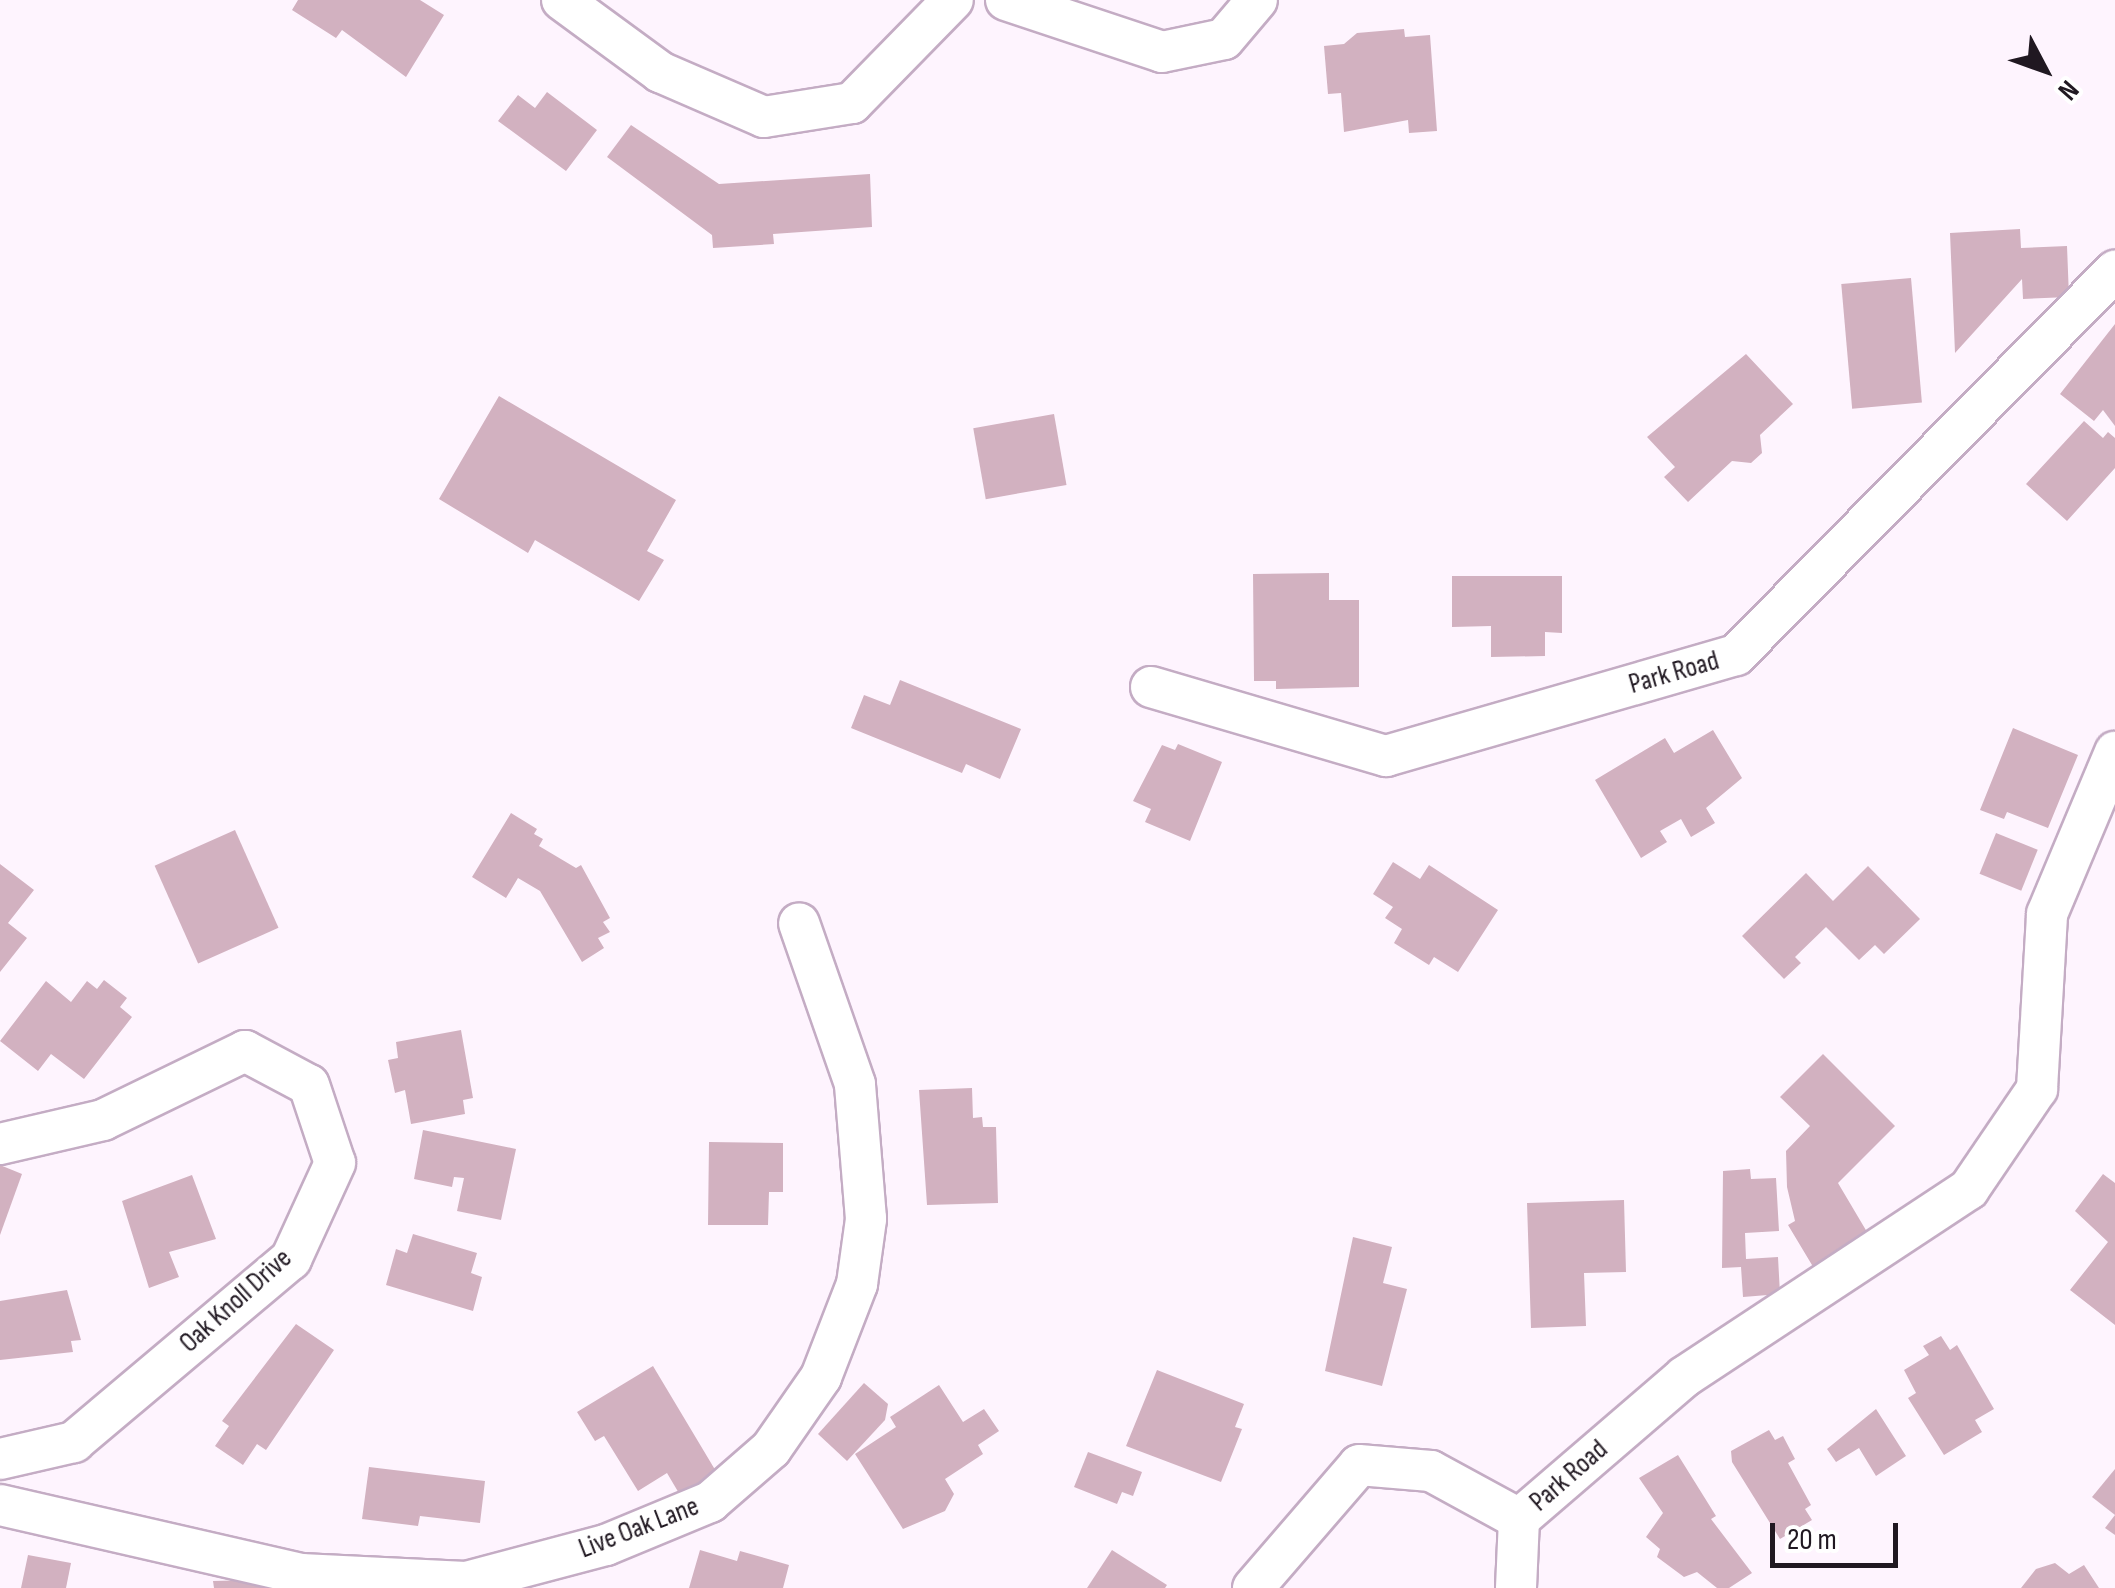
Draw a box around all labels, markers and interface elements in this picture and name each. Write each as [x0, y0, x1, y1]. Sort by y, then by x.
north arrow [1995, 20, 2095, 120]
text: N [2051, 74, 2085, 106]
street label: Park Road [1625, 644, 1723, 702]
street label: Oak Knoll Drive [173, 1242, 299, 1360]
street label: Park Road [1523, 1433, 1615, 1519]
street label: Live Oak Lane [574, 1490, 704, 1566]
scale bar [1775, 1503, 1902, 1565]
text: 20 m [1787, 1522, 1837, 1558]

